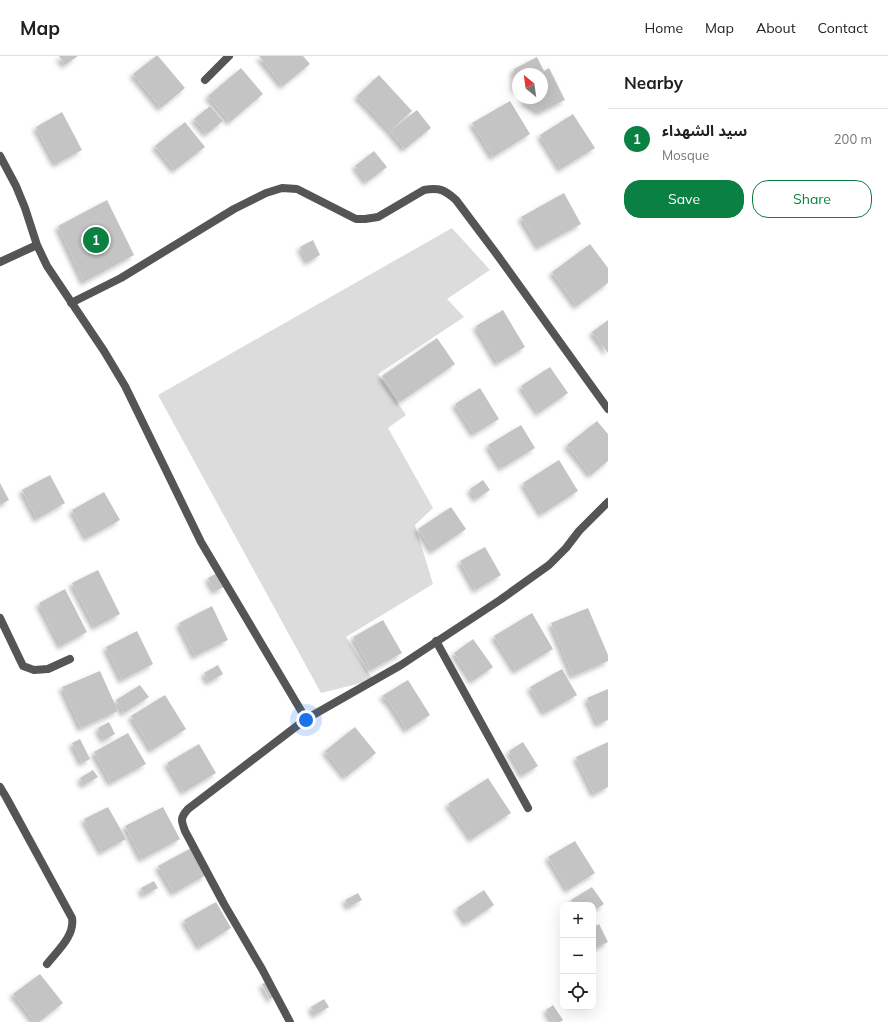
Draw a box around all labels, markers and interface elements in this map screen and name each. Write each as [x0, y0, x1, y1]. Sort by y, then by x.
text: Map [20, 16, 60, 40]
text: Home [644, 19, 683, 37]
text: Map [705, 19, 734, 37]
text: About [756, 19, 796, 37]
text: Contact [818, 19, 868, 37]
north arrow [512, 68, 548, 104]
text: Nearby [624, 72, 683, 93]
text: سيد الشهداء [662, 121, 747, 140]
text: 1 [633, 131, 641, 147]
text: 200 m [834, 131, 872, 147]
text: Mosque [662, 147, 709, 163]
button: Save [624, 180, 744, 218]
button: Share [752, 180, 872, 218]
pin: 1 [83, 225, 109, 255]
your location [296, 710, 316, 730]
map controls [560, 902, 596, 1010]
button: + [560, 902, 596, 938]
button: − [560, 938, 596, 974]
button: locate [560, 974, 596, 1010]

